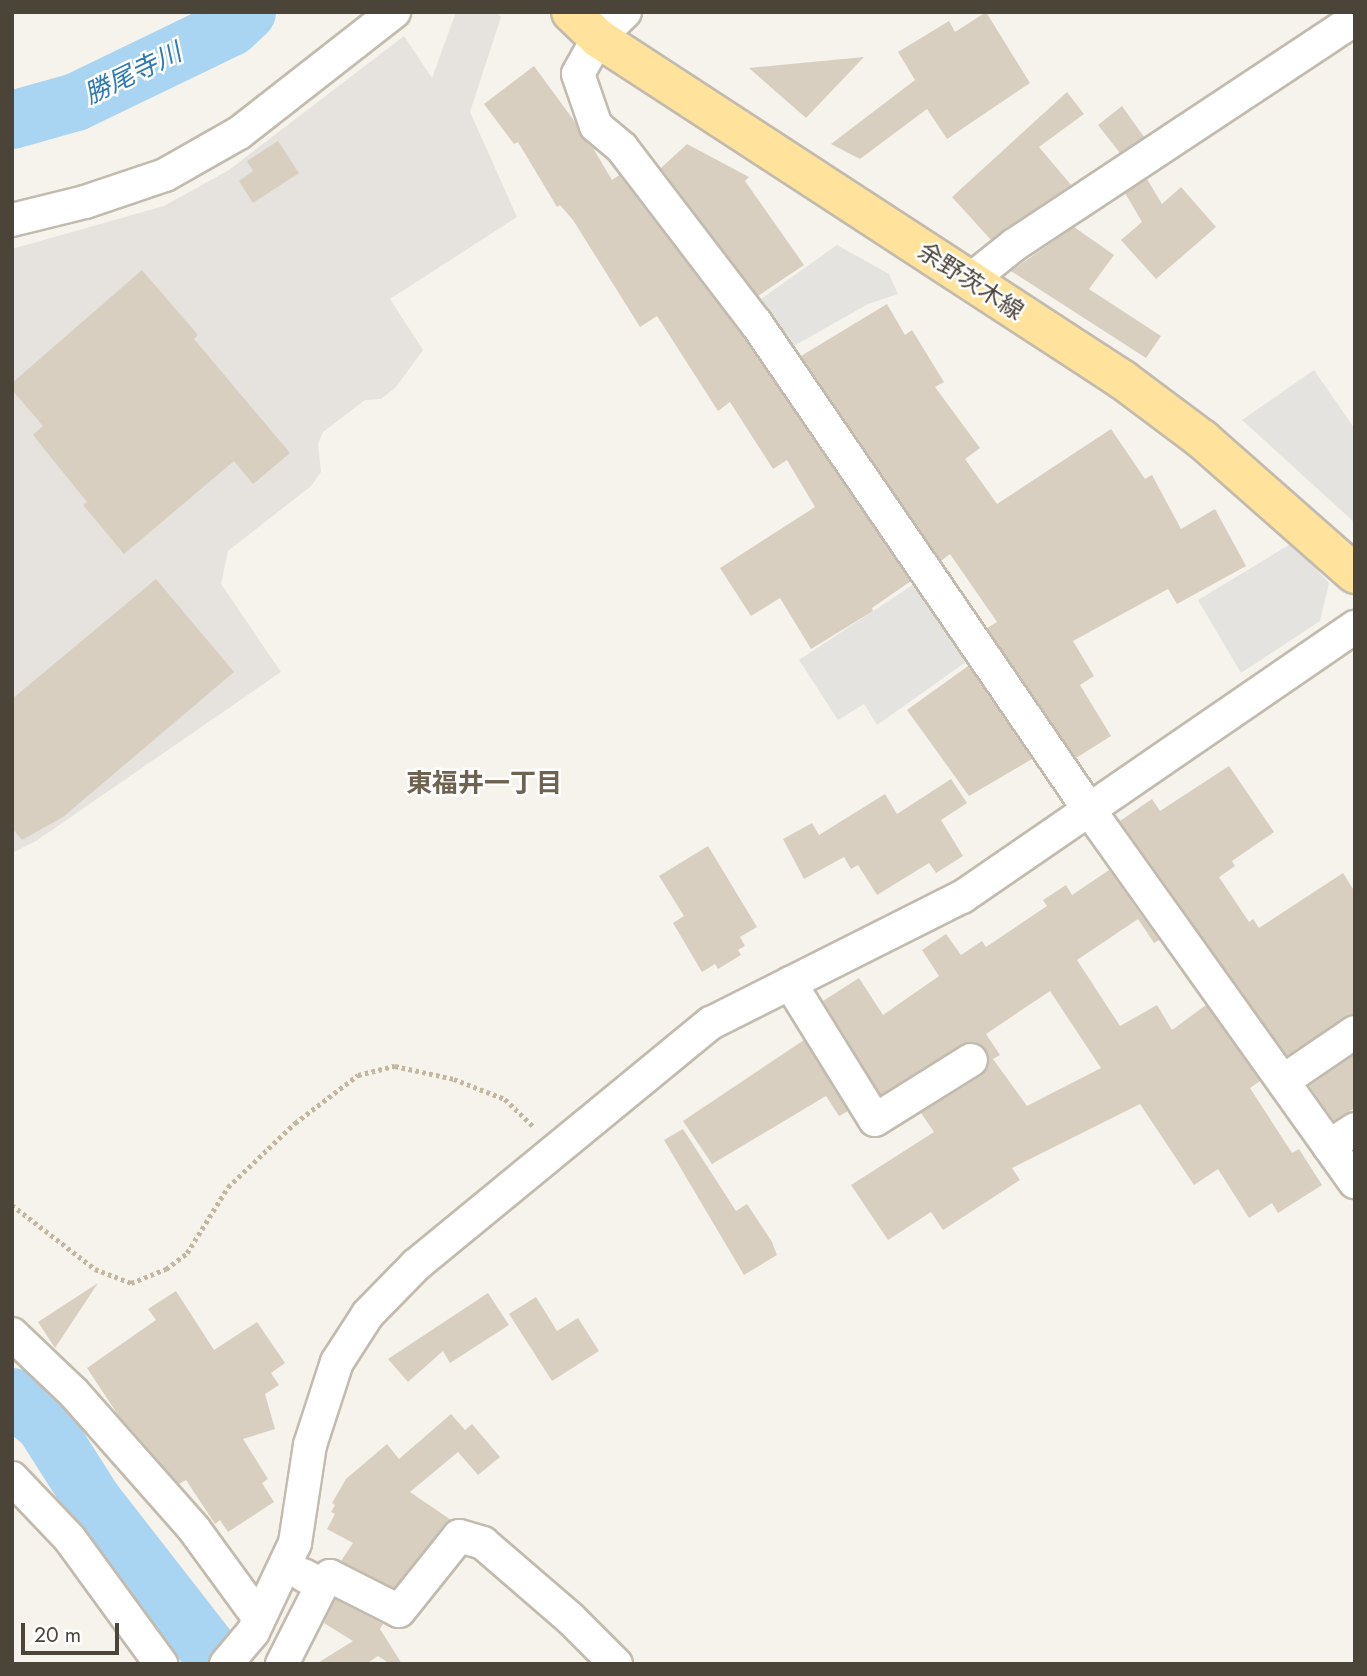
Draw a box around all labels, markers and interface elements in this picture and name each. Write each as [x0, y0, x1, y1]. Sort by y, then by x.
water label: 勝尾寺川 [79, 37, 187, 111]
street label: 余野茨木線 [913, 236, 1029, 326]
district label: 東福井一丁目 [406, 768, 562, 800]
scale bar [24, 1610, 122, 1654]
text: 20 m [34, 1620, 81, 1650]

